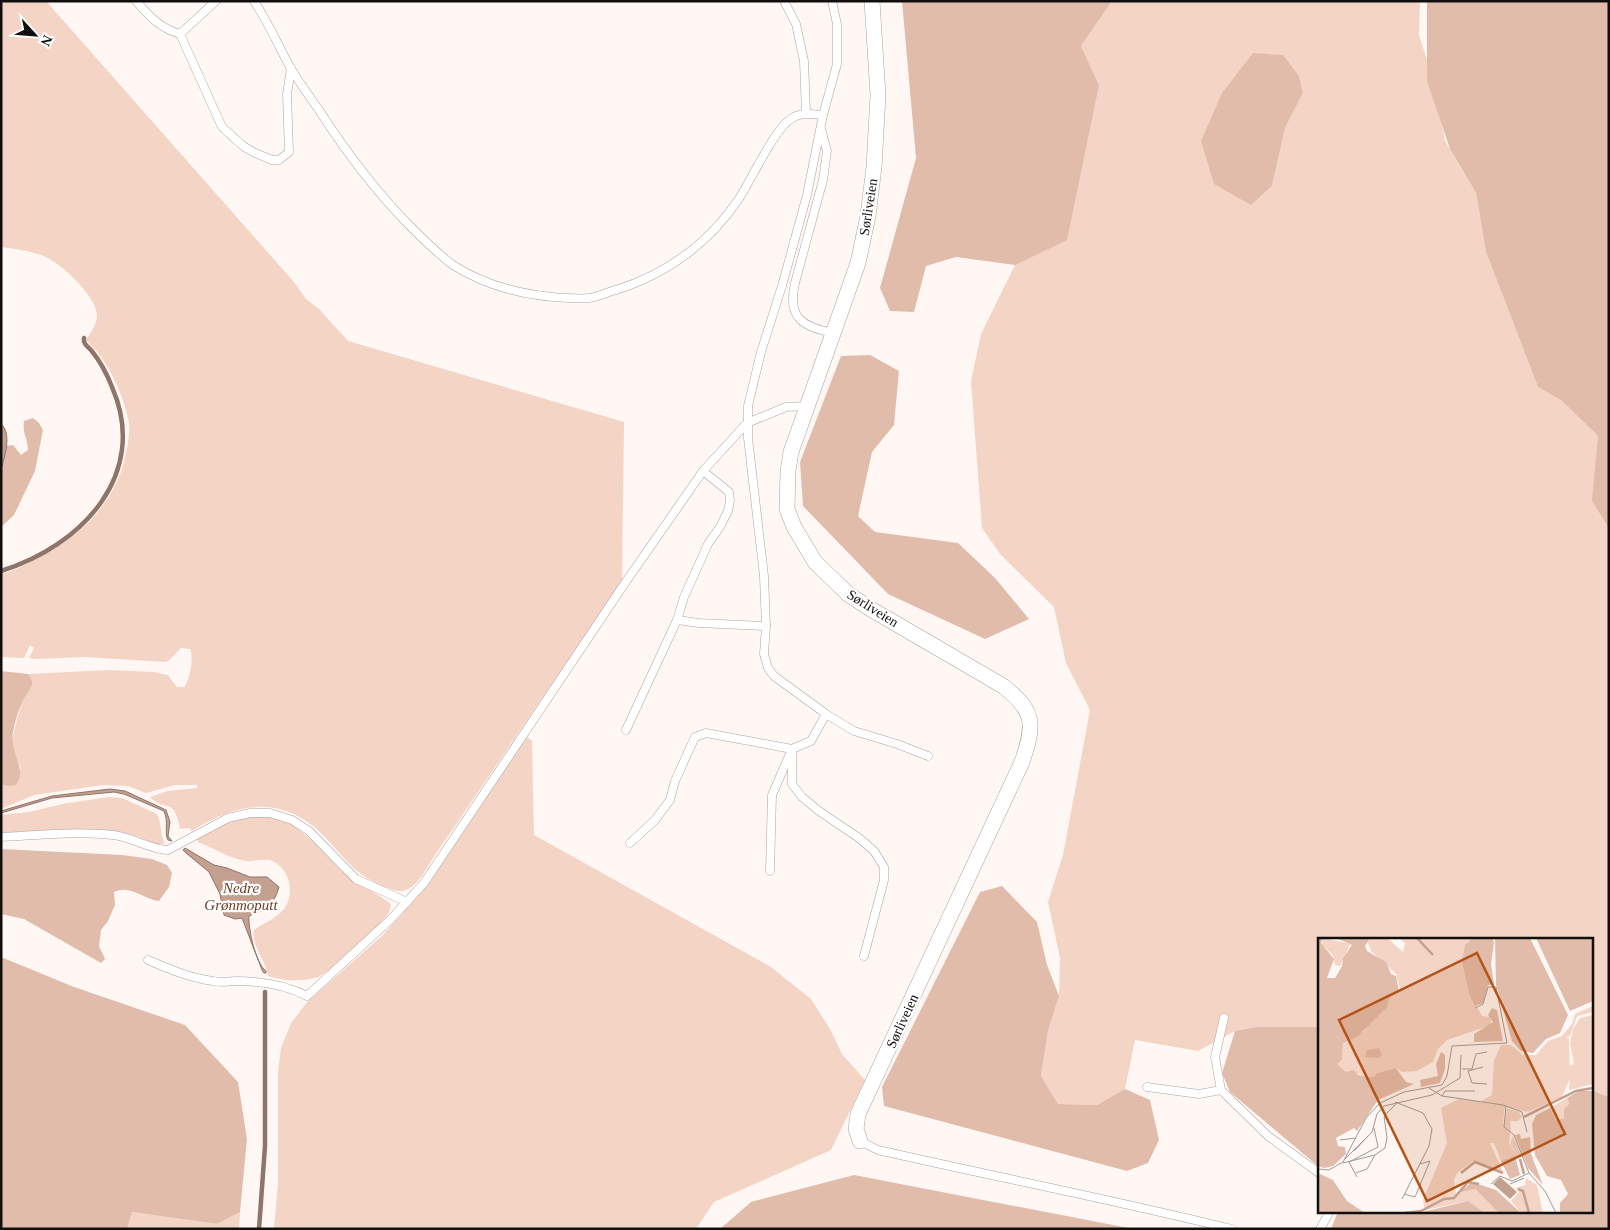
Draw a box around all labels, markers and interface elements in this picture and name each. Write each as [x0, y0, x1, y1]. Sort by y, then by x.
north arrow [10, 10, 60, 60]
text: N [37, 33, 55, 48]
street label: Sørliveien [857, 177, 880, 237]
street label: Sørliveien [844, 587, 901, 630]
water label: Nedre Grønmoputt [204, 880, 278, 913]
inset map [1318, 938, 1592, 1212]
street label: Sørliveien [883, 992, 921, 1050]

